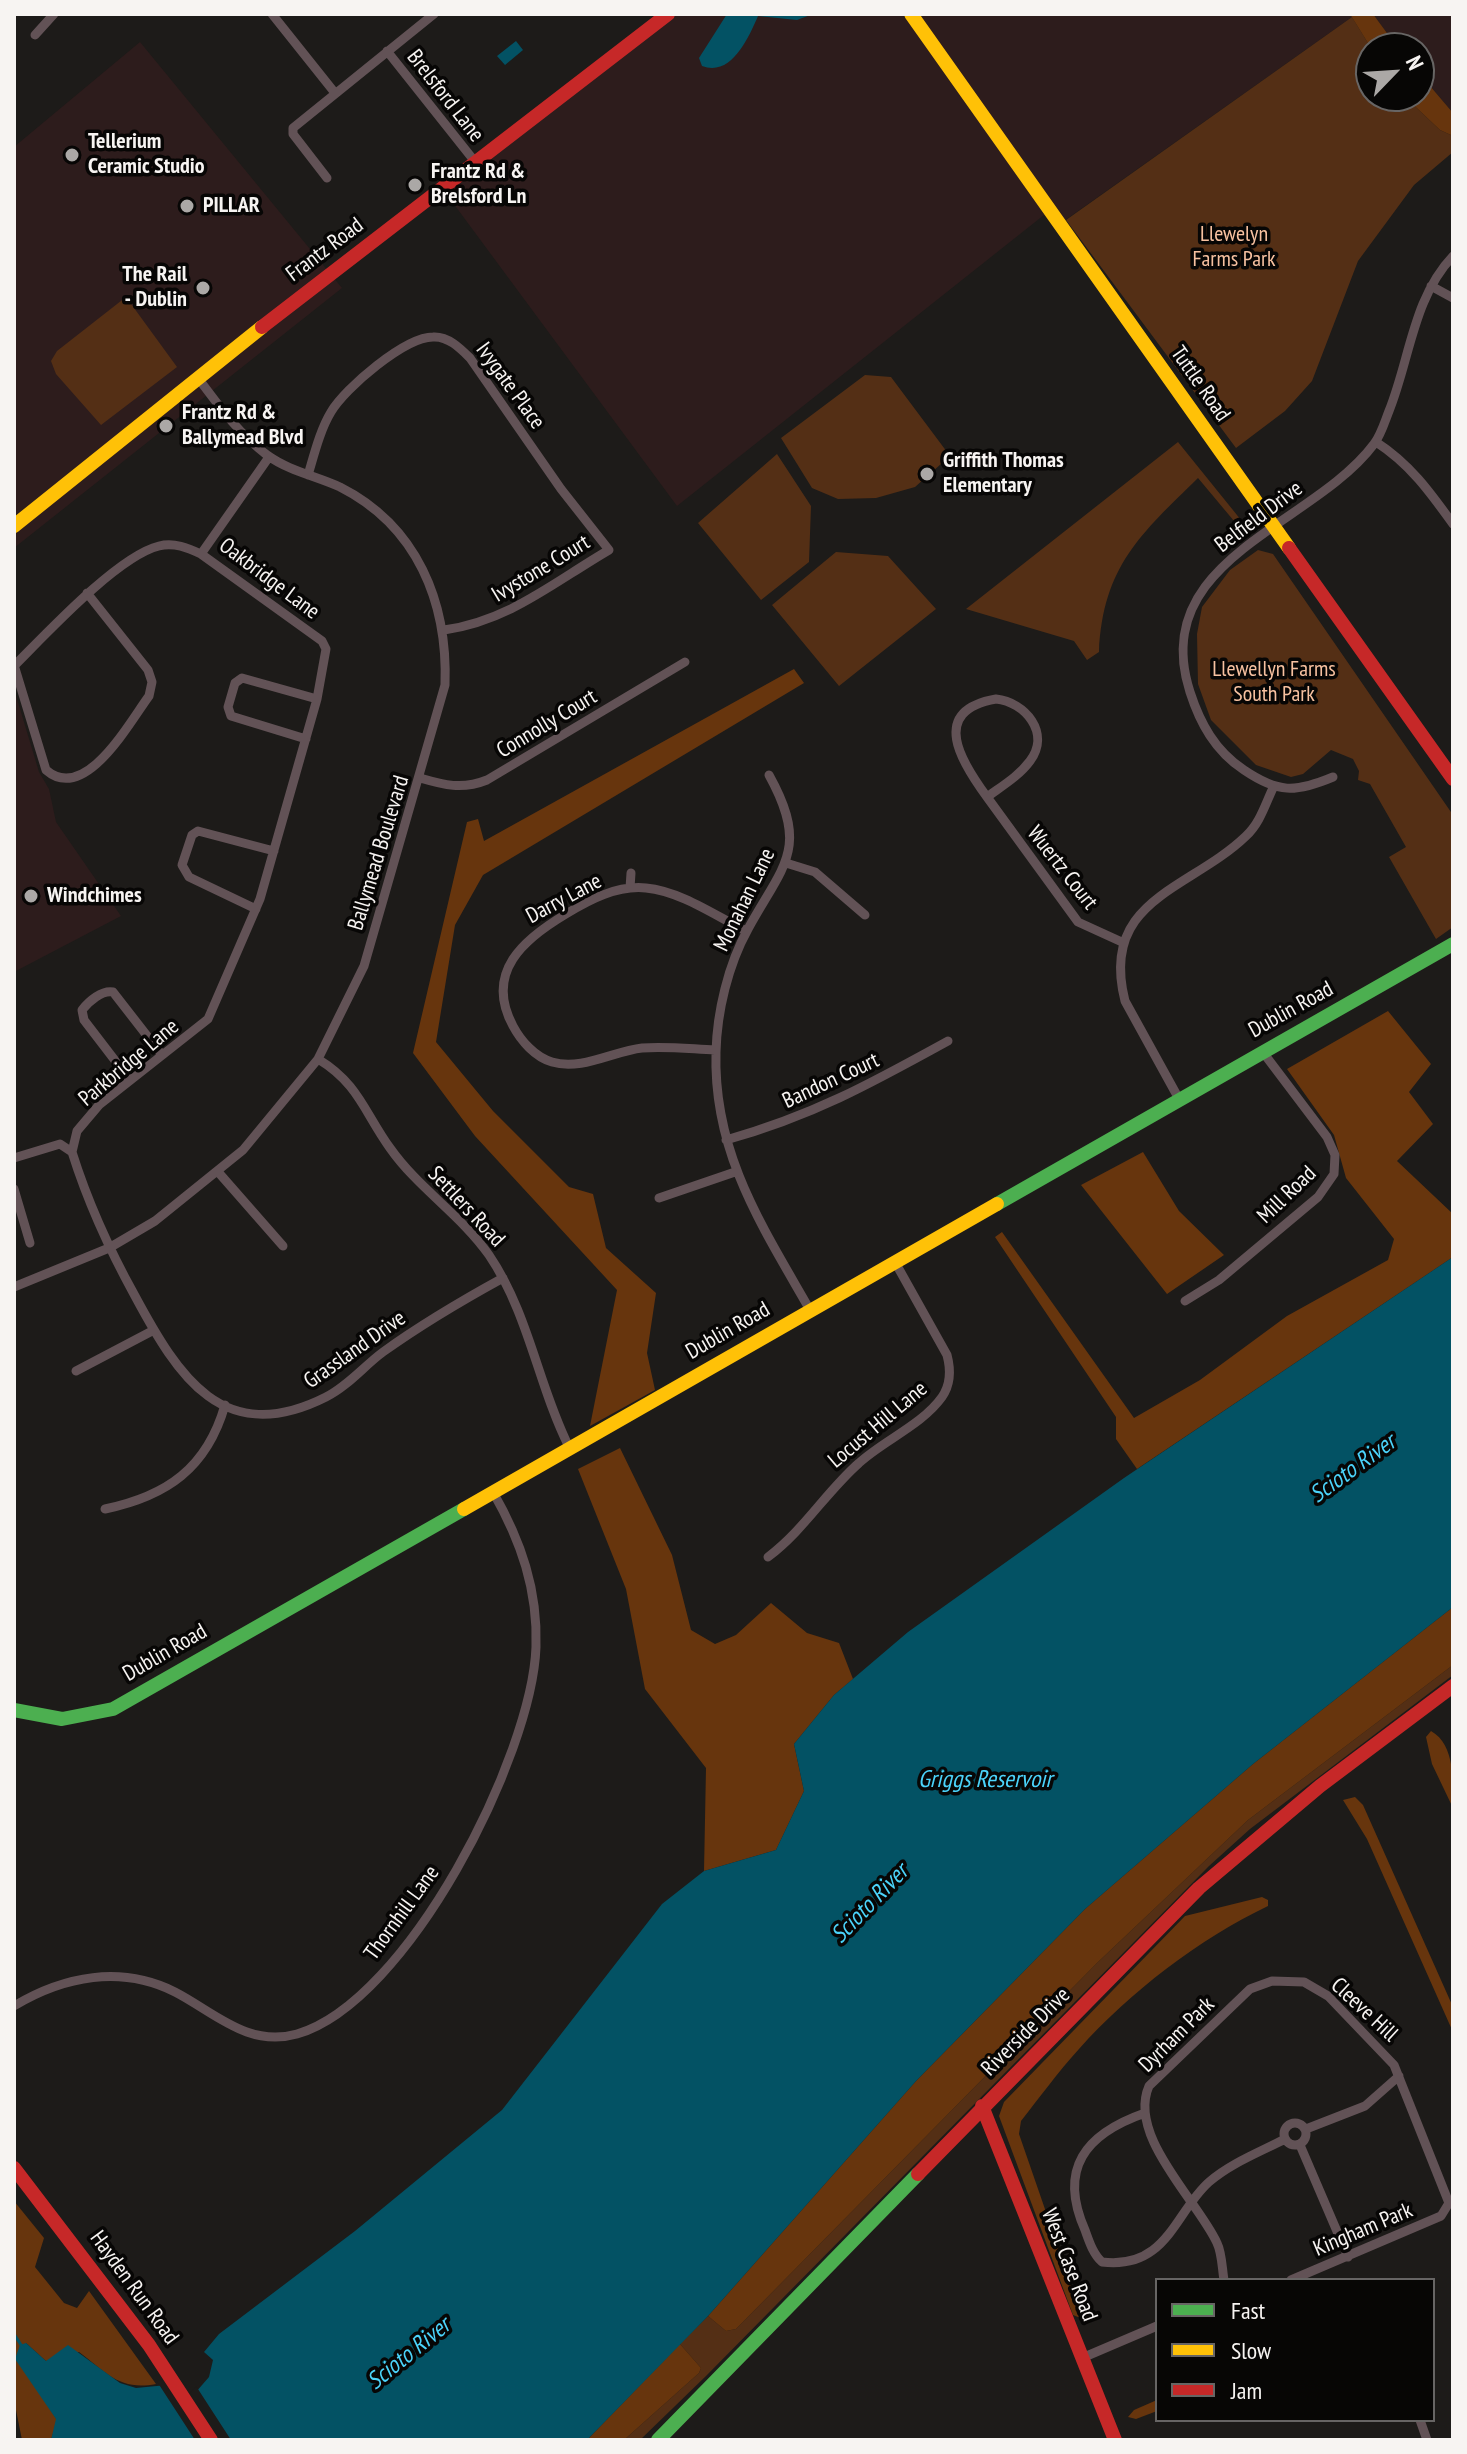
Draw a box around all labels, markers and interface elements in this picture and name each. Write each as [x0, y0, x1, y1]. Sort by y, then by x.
north arrow [1355, 32, 1435, 112]
street label: Brelsford Lane [401, 45, 489, 147]
text: N [1400, 51, 1430, 74]
place label: Tellerium Ceramic Studio [88, 129, 205, 180]
marker: Tellerium Ceramic Studio [63, 146, 81, 164]
place label: Frantz Rd & Brelsford Ln [431, 159, 526, 210]
marker: Frantz Rd & Brelsford Ln [406, 176, 424, 194]
place label: PILLAR [203, 193, 260, 219]
marker: PILLAR [178, 197, 196, 215]
street label: Frantz Road [281, 212, 369, 288]
park label: Llewelyn Farms Park [1192, 222, 1276, 274]
place label: The Rail - Dublin [122, 262, 187, 314]
marker: The Rail - Dublin [194, 279, 212, 297]
street label: Ivygate Place [470, 338, 550, 434]
street label: Tuttle Road [1165, 341, 1235, 427]
place label: Frantz Rd & Ballymead Blvd [182, 400, 303, 452]
marker: Frantz Rd & Ballymead Blvd [157, 417, 175, 435]
place label: Griffith Thomas Elementary [943, 448, 1064, 500]
marker: Griffith Thomas Elementary [918, 465, 936, 483]
street label: Belfield Drive [1210, 476, 1308, 558]
street label: Ivystone Court [487, 529, 595, 609]
street label: Oakbridge Lane [214, 533, 324, 625]
park label: Llewellyn Farms South Park [1212, 657, 1336, 708]
street label: Connolly Court [492, 684, 602, 764]
street label: Ballymead Boulevard [343, 773, 415, 933]
street label: Wuertz Court [1021, 821, 1103, 915]
street label: Monahan Lane [709, 844, 781, 956]
street label: Darry Lane [522, 868, 606, 930]
place label: Windchimes [47, 883, 142, 909]
marker: Windchimes [22, 887, 40, 905]
street label: Dublin Road [1244, 976, 1338, 1044]
street label: Parkbridge Lane [74, 1014, 184, 1112]
street label: Bandon Court [779, 1047, 883, 1115]
street label: Settlers Road [422, 1161, 510, 1253]
street label: Mill Road [1252, 1161, 1322, 1229]
street label: Dublin Road [681, 1296, 775, 1366]
street label: Grassland Drive [299, 1305, 411, 1395]
street label: Locust Hill Lane [823, 1376, 933, 1474]
water label: Scioto River [1305, 1428, 1401, 1510]
street label: Dublin Road [118, 1618, 212, 1688]
water label: Griggs Reservoir [918, 1766, 1052, 1794]
water label: Scioto River [825, 1858, 915, 1950]
street label: Thornhill Lane [359, 1861, 445, 1965]
street label: Cleeve Hill [1325, 1972, 1403, 2048]
street label: Riverside Drive [976, 1982, 1076, 2082]
street label: Dyrham Park [1134, 1992, 1220, 2078]
street label: Kingham Park [1310, 2197, 1416, 2263]
street label: West Case Road [1035, 2205, 1103, 2325]
street label: Hayden Run Road [84, 2226, 184, 2350]
legend [1155, 2278, 1435, 2422]
text: Fast [1231, 2295, 1265, 2326]
water label: Scioto River [362, 2312, 456, 2396]
text: Slow [1231, 2335, 1271, 2366]
text: Jam [1231, 2375, 1262, 2406]

